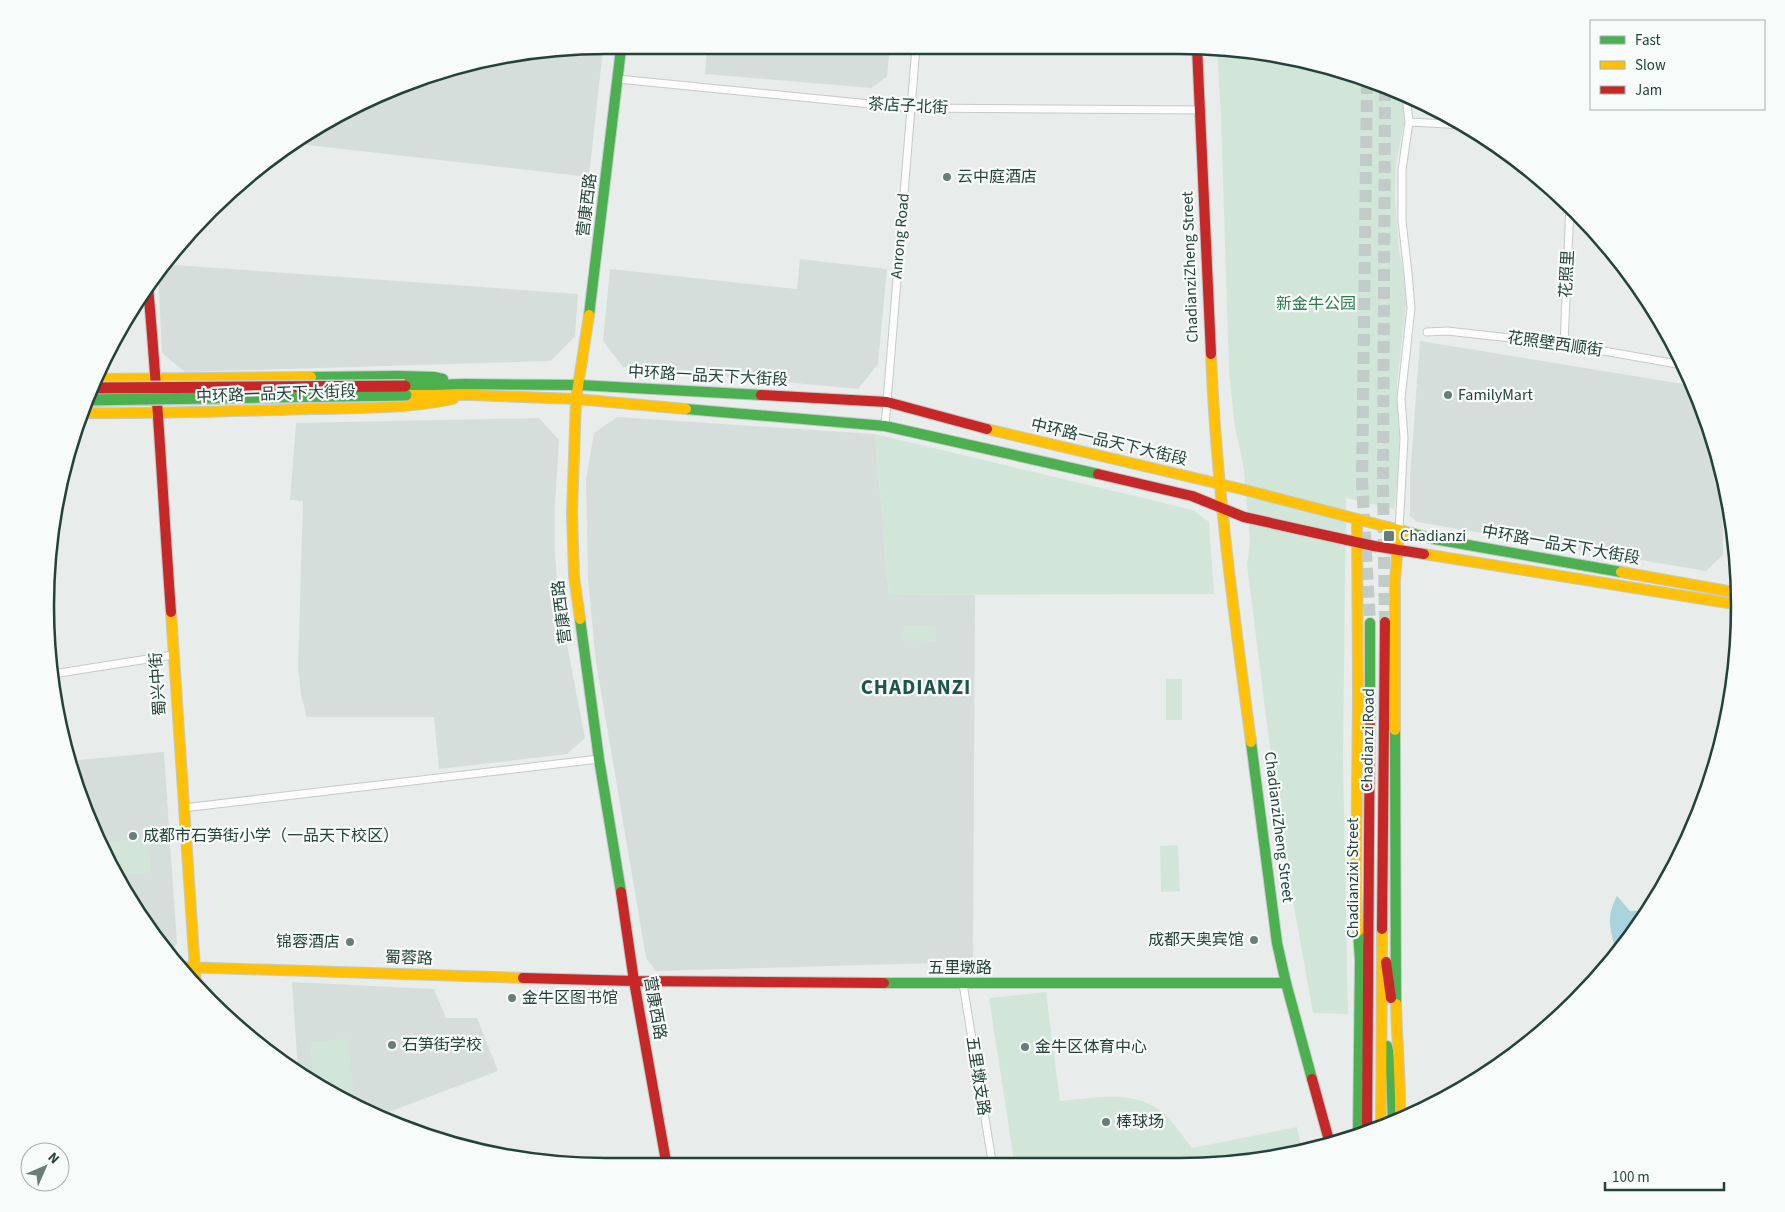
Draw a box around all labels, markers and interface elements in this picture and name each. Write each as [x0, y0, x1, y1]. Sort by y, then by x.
legend [1590, 20, 1765, 110]
text: Fast [1635, 30, 1661, 51]
text: Slow [1635, 55, 1666, 76]
text: Jam [1635, 80, 1662, 101]
street label: 茶店子北街 [867, 93, 949, 119]
place label: 云中庭酒店 [957, 166, 1037, 188]
marker: 云中庭酒店 [941, 171, 953, 183]
street label: 营康西路 [572, 172, 602, 238]
street label: ChadianziZheng Street [1176, 190, 1204, 343]
street label: Anrong Road [885, 192, 915, 280]
street label: 花照里 [1555, 249, 1579, 299]
park label: 新金牛公园 [1276, 293, 1356, 315]
street label: 花照壁西顺街 [1506, 326, 1604, 362]
street label: 中环路一品天下大街段 [628, 361, 788, 391]
street label: 中环路一品天下大街段 [196, 380, 356, 408]
place label: FamilyMart [1458, 384, 1533, 406]
marker: FamilyMart [1442, 389, 1454, 401]
street label: 中环路一品天下大街段 [1029, 413, 1189, 471]
street label: 中环路一品天下大街段 [1480, 520, 1642, 570]
place label: Chadianzi [1400, 525, 1466, 547]
marker: Chadianzi [1382, 529, 1396, 543]
street label: 营康西路 [547, 579, 577, 645]
street label: 蜀兴中街 [145, 651, 171, 717]
district label: CHADIANZI [861, 672, 971, 702]
street label: Chadianzi Road [1356, 688, 1380, 792]
street label: ChadianziZheng Street [1259, 750, 1299, 904]
street label: Chadianzixi Street [1342, 817, 1364, 938]
place label: 成都市石笋街小学（一品天下校区） [143, 825, 399, 847]
marker: 成都市石笋街小学（一品天下校区） [127, 830, 139, 842]
place label: 成都天奥宾馆 [1148, 929, 1244, 951]
place label: 锦蓉酒店 [276, 931, 340, 953]
marker: 成都天奥宾馆 [1248, 934, 1260, 946]
marker: 锦蓉酒店 [344, 936, 356, 948]
street label: 蜀蓉路 [385, 946, 433, 970]
street label: 五里墩路 [928, 957, 992, 979]
street label: 营康西路 [639, 975, 671, 1041]
place label: 金牛区图书馆 [522, 987, 618, 1009]
marker: 金牛区图书馆 [506, 992, 518, 1004]
place label: 石笋街学校 [402, 1034, 482, 1056]
street label: 五里墩支路 [961, 1035, 995, 1117]
place label: 金牛区体育中心 [1035, 1036, 1147, 1058]
marker: 石笋街学校 [386, 1039, 398, 1051]
marker: 金牛区体育中心 [1019, 1041, 1031, 1053]
place label: 棒球场 [1116, 1111, 1164, 1133]
marker: 棒球场 [1100, 1116, 1112, 1128]
north arrow [20, 1142, 70, 1192]
text: N [43, 1148, 64, 1169]
scale bar [1605, 1160, 1724, 1192]
text: 100 m [1612, 1167, 1650, 1188]

